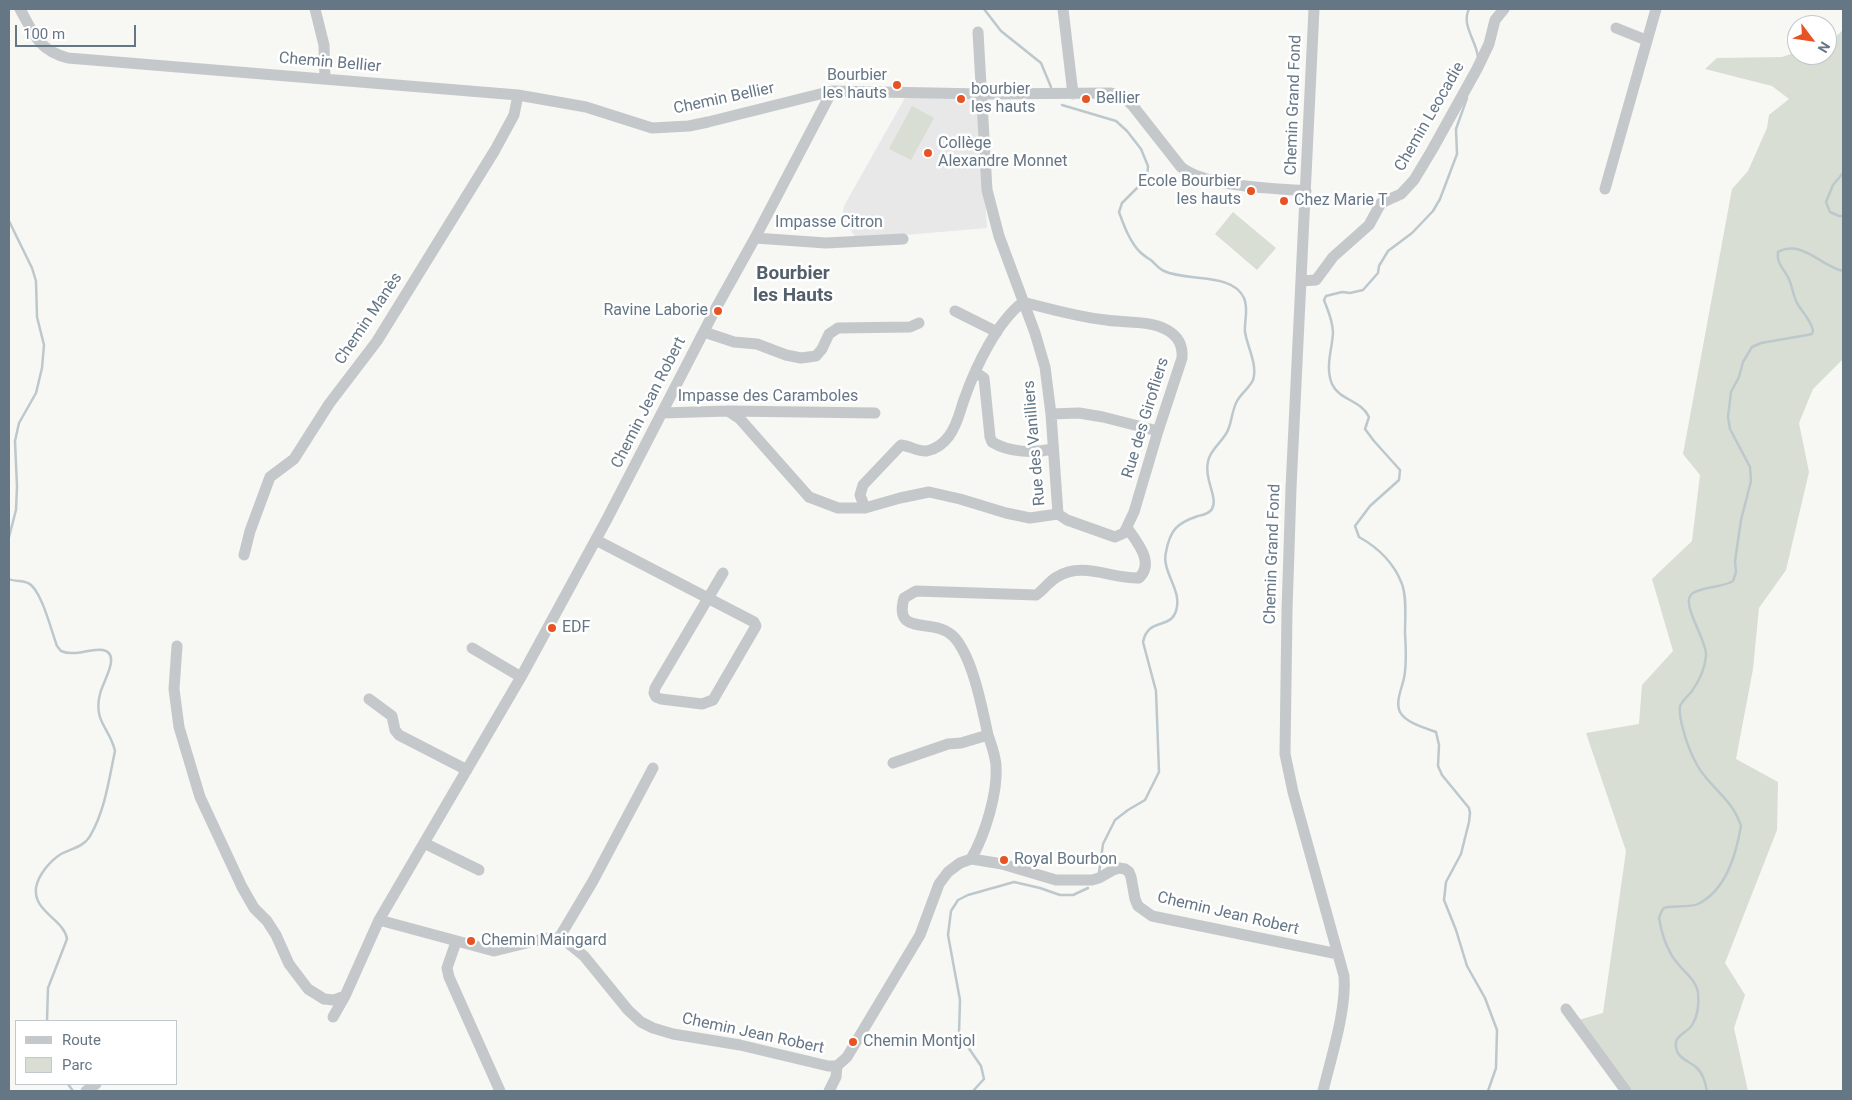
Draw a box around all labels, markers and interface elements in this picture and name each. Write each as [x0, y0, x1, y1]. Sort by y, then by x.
scale bar [18, 15, 139, 47]
north arrow [1787, 15, 1837, 65]
text: 100 m [23, 25, 65, 43]
street label: Chemin Grand Fond [1282, 34, 1306, 176]
text: N [1815, 39, 1833, 56]
street label: Chemin Bellier [278, 49, 382, 77]
street label: Chemin Leocadie [1391, 59, 1469, 175]
place label: Bourbier les hauts [823, 66, 887, 104]
street label: Chemin Bellier [672, 79, 776, 119]
marker: Bourbier les hauts [891, 79, 903, 91]
place label: bourbier les hauts [971, 80, 1035, 118]
place label: Bellier [1096, 89, 1140, 109]
marker: bourbier les hauts [955, 93, 967, 105]
marker: Bellier [1080, 93, 1092, 105]
place label: Collège Alexandre Monnet [938, 134, 1068, 172]
marker: Collège Alexandre Monnet [922, 147, 934, 159]
place label: Ecole Bourbier les hauts [1138, 172, 1241, 210]
marker: Ecole Bourbier les hauts [1245, 185, 1257, 197]
place label: Chez Marie T [1294, 191, 1388, 211]
marker: Chez Marie T [1278, 195, 1290, 207]
street label: Impasse Citron [775, 213, 883, 233]
district label: Bourbier les Hauts [753, 263, 833, 307]
street label: Chemin Manès [331, 269, 407, 369]
place label: Ravine Laborie [603, 301, 708, 321]
marker: Ravine Laborie [712, 305, 724, 317]
street label: Chemin Jean Robert [608, 334, 690, 472]
street label: Rue des Girofliers [1119, 355, 1173, 481]
street label: Rue des Vanilliers [1020, 379, 1050, 507]
street label: Impasse des Caramboles [678, 387, 858, 407]
street label: Chemin Grand Fond [1261, 483, 1285, 625]
place label: EDF [562, 618, 590, 638]
marker: EDF [546, 622, 558, 634]
place label: Royal Bourbon [1014, 850, 1117, 870]
marker: Royal Bourbon [998, 854, 1010, 866]
street label: Chemin Jean Robert [1155, 888, 1301, 940]
place label: Chemin Maingard [481, 931, 607, 951]
marker: Chemin Maingard [465, 935, 477, 947]
street label: Chemin Jean Robert [680, 1010, 826, 1058]
legend [15, 1020, 178, 1085]
text: Route [62, 1031, 101, 1049]
place label: Chemin Montjol [863, 1032, 975, 1052]
marker: Chemin Montjol [847, 1036, 859, 1048]
text: Parc [62, 1056, 92, 1074]

